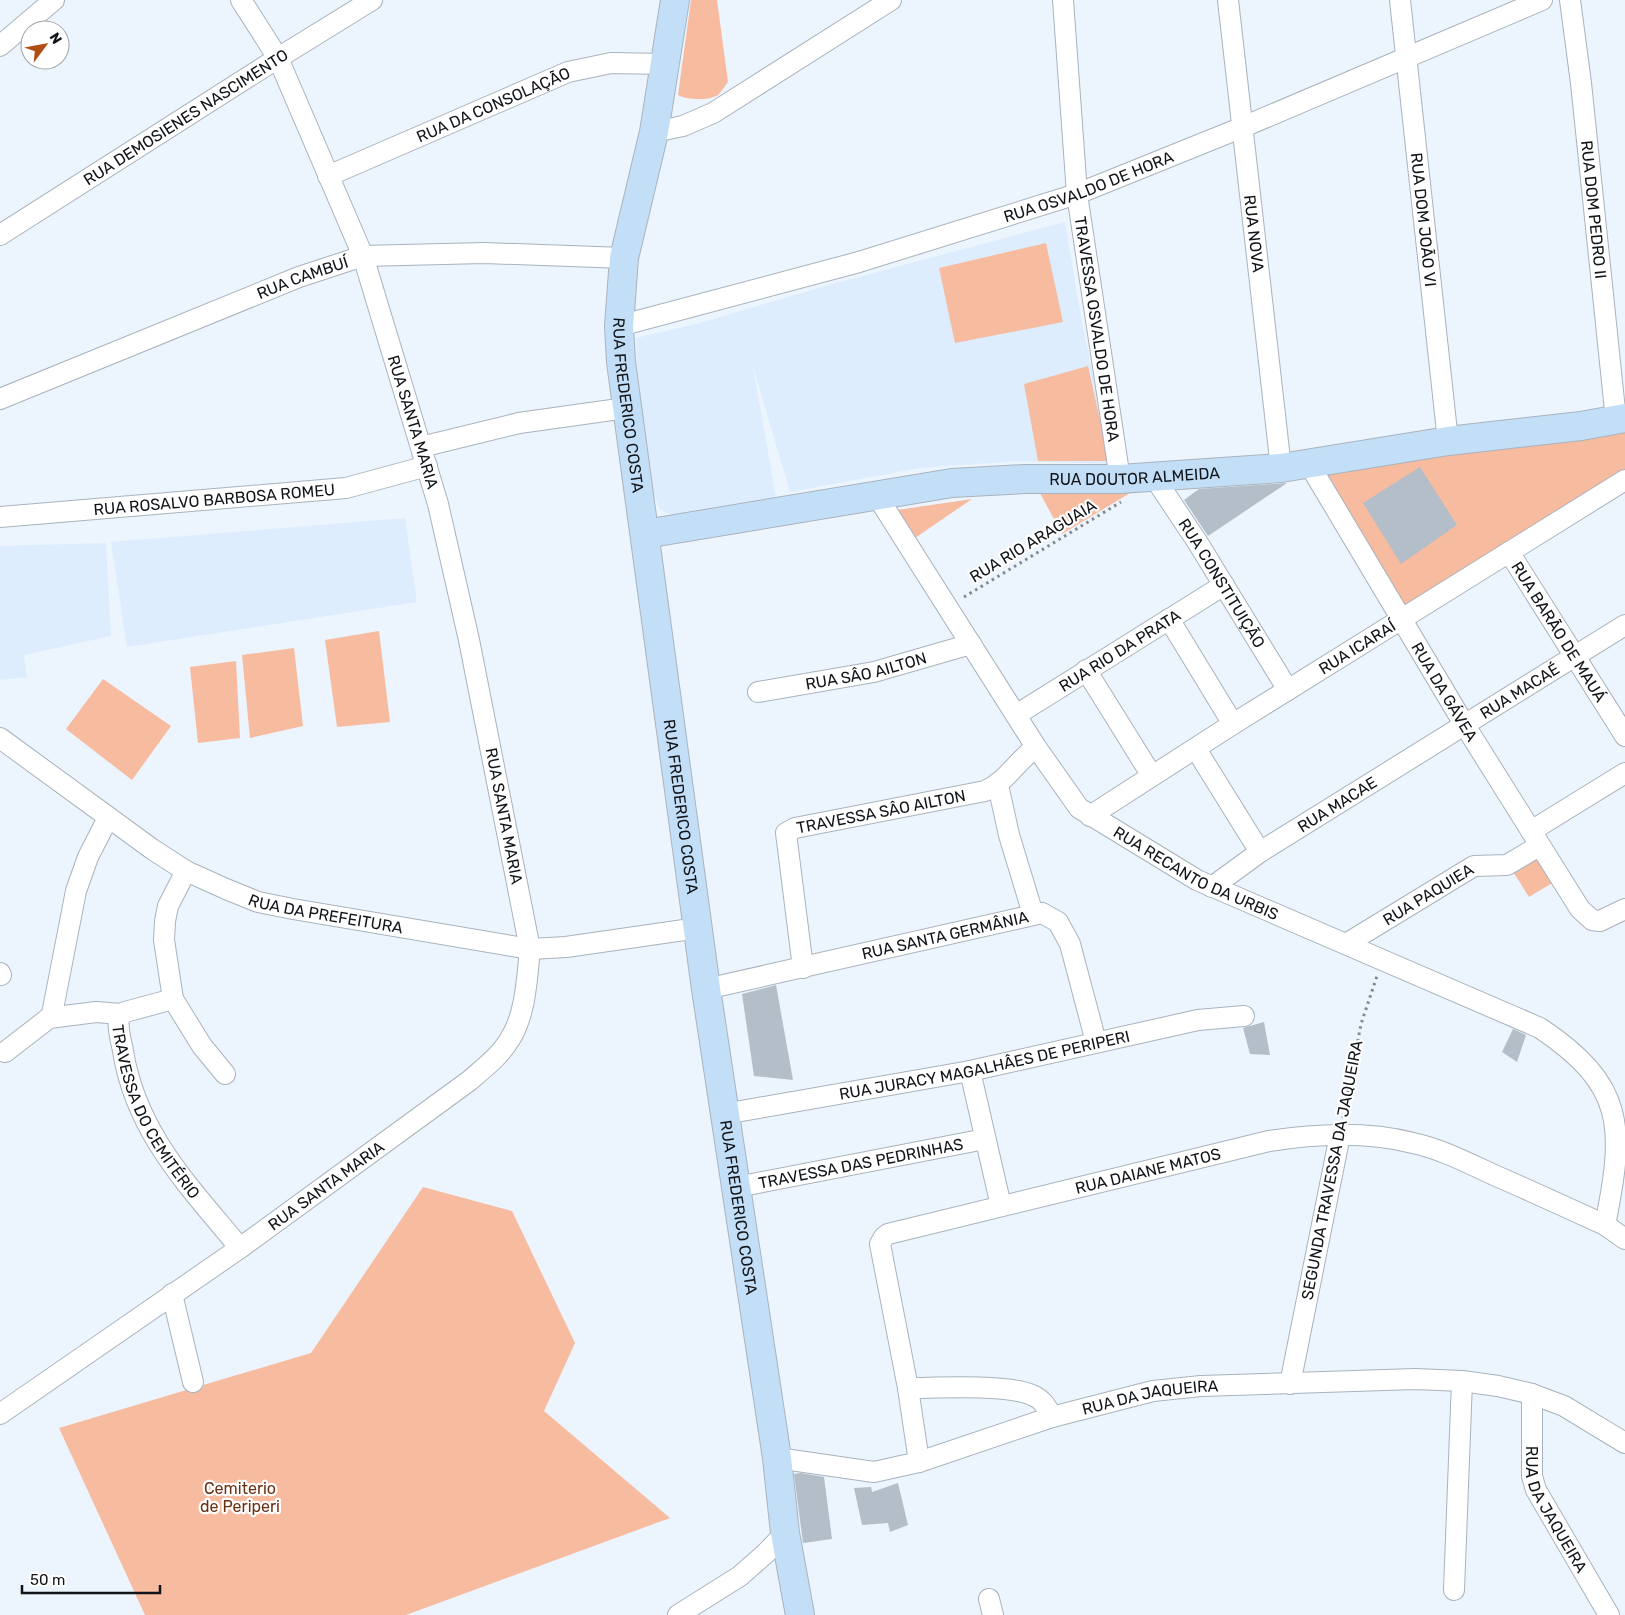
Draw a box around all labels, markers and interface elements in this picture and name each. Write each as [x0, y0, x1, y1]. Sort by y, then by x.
north arrow [20, 20, 70, 70]
text: N [46, 30, 65, 47]
street label: RUA DEMOSIENES NASCIMENTO [80, 45, 291, 189]
street label: RUA DA CONSOLAÇÃO [413, 63, 573, 146]
street label: RUA DOM PEDRO II [1578, 139, 1611, 280]
street label: RUA OSVALDO DE HORA [1001, 147, 1176, 226]
street label: RUA DOM JOÃO VI [1407, 152, 1441, 288]
street label: RUA NOVA [1241, 194, 1268, 274]
street label: TRAVESSA OSVALDO DE HORA [1071, 215, 1124, 443]
street label: RUA CAMBUÍ [254, 252, 351, 303]
street label: RUA FREDERICO COSTA [609, 317, 648, 494]
street label: RUA SANTA MARIA [384, 353, 442, 491]
street label: RUA DOUTOR ALMEIDA [1049, 463, 1221, 489]
street label: RUA ROSALVO BARBOSA ROMEU [93, 479, 336, 519]
street label: RUA RIO ARAGUAIA [966, 496, 1100, 586]
street label: RUA CONSTITUIÇÃO [1175, 515, 1269, 651]
street label: RUA BARÃO DE MAUÁ [1508, 558, 1611, 706]
street label: RUA RIO DA PRATA [1055, 605, 1184, 695]
street label: RUA ICARAÍ [1315, 615, 1399, 678]
street label: RUA DA GÁVEA [1408, 639, 1482, 745]
street label: RUA SÂO AILTON [804, 648, 929, 693]
street label: RUA MACAÉ [1476, 659, 1563, 722]
street label: RUA FREDERICO COSTA [660, 718, 703, 895]
street label: RUA SANTA MARIA [481, 746, 527, 886]
street label: RUA MACAE [1294, 772, 1380, 836]
street label: TRAVESSA SÂO AILTON [795, 786, 967, 837]
street label: RUA RECANTO DA URBIS [1110, 822, 1282, 924]
street label: RUA PAQUIEA [1379, 859, 1477, 929]
street label: RUA DA PREFEITURA [246, 890, 405, 937]
street label: RUA SANTA GERMÂNIA [860, 907, 1030, 963]
street label: TRAVESSA DO CEMITÉRIO [109, 1023, 204, 1202]
street label: RUA JURACY MAGALHÂES DE PERIPERI [838, 1026, 1131, 1103]
street label: SEGUNDA TRAVESSA DA JAQUEIRA [1297, 1038, 1367, 1301]
street label: RUA FREDERICO COSTA [716, 1119, 762, 1296]
street label: TRAVESSA DAS PEDRINHAS [757, 1134, 965, 1192]
street label: RUA SANTA MARIA [264, 1137, 388, 1234]
street label: RUA DAIANE MATOS [1073, 1144, 1223, 1198]
street label: RUA DA JAQUEIRA [1080, 1376, 1219, 1418]
street label: RUA DA JAQUEIRA [1523, 1446, 1592, 1576]
park label: Cemiterio de Periperi [200, 1479, 280, 1516]
scale bar [22, 1562, 160, 1594]
text: 50 m [30, 1571, 65, 1589]

